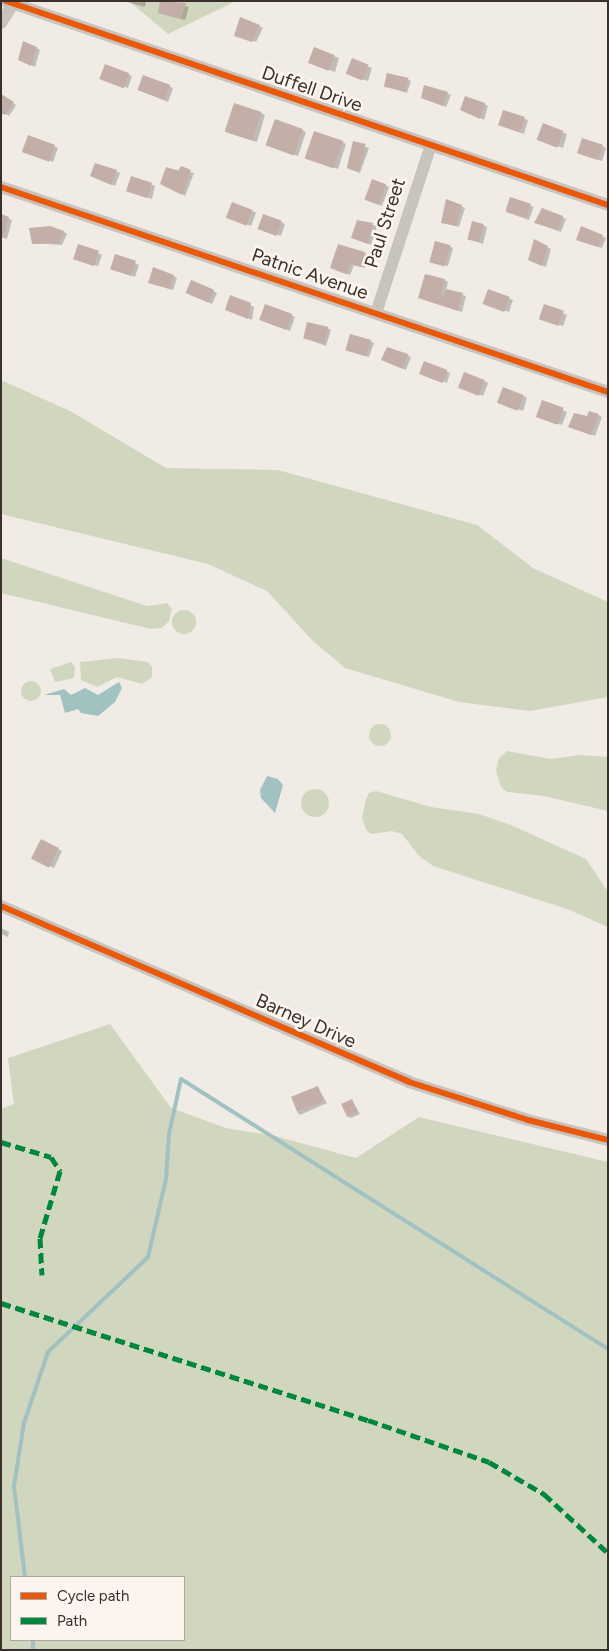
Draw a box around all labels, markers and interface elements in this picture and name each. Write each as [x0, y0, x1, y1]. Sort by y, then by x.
street label: Duffell Drive [259, 61, 365, 117]
street label: Paul Street [360, 175, 410, 271]
street label: Patnic Avenue [249, 243, 371, 305]
street label: Barney Drive [252, 989, 360, 1053]
legend [10, 1576, 185, 1641]
text: Cycle path [57, 1587, 129, 1605]
text: Path [57, 1612, 87, 1630]

